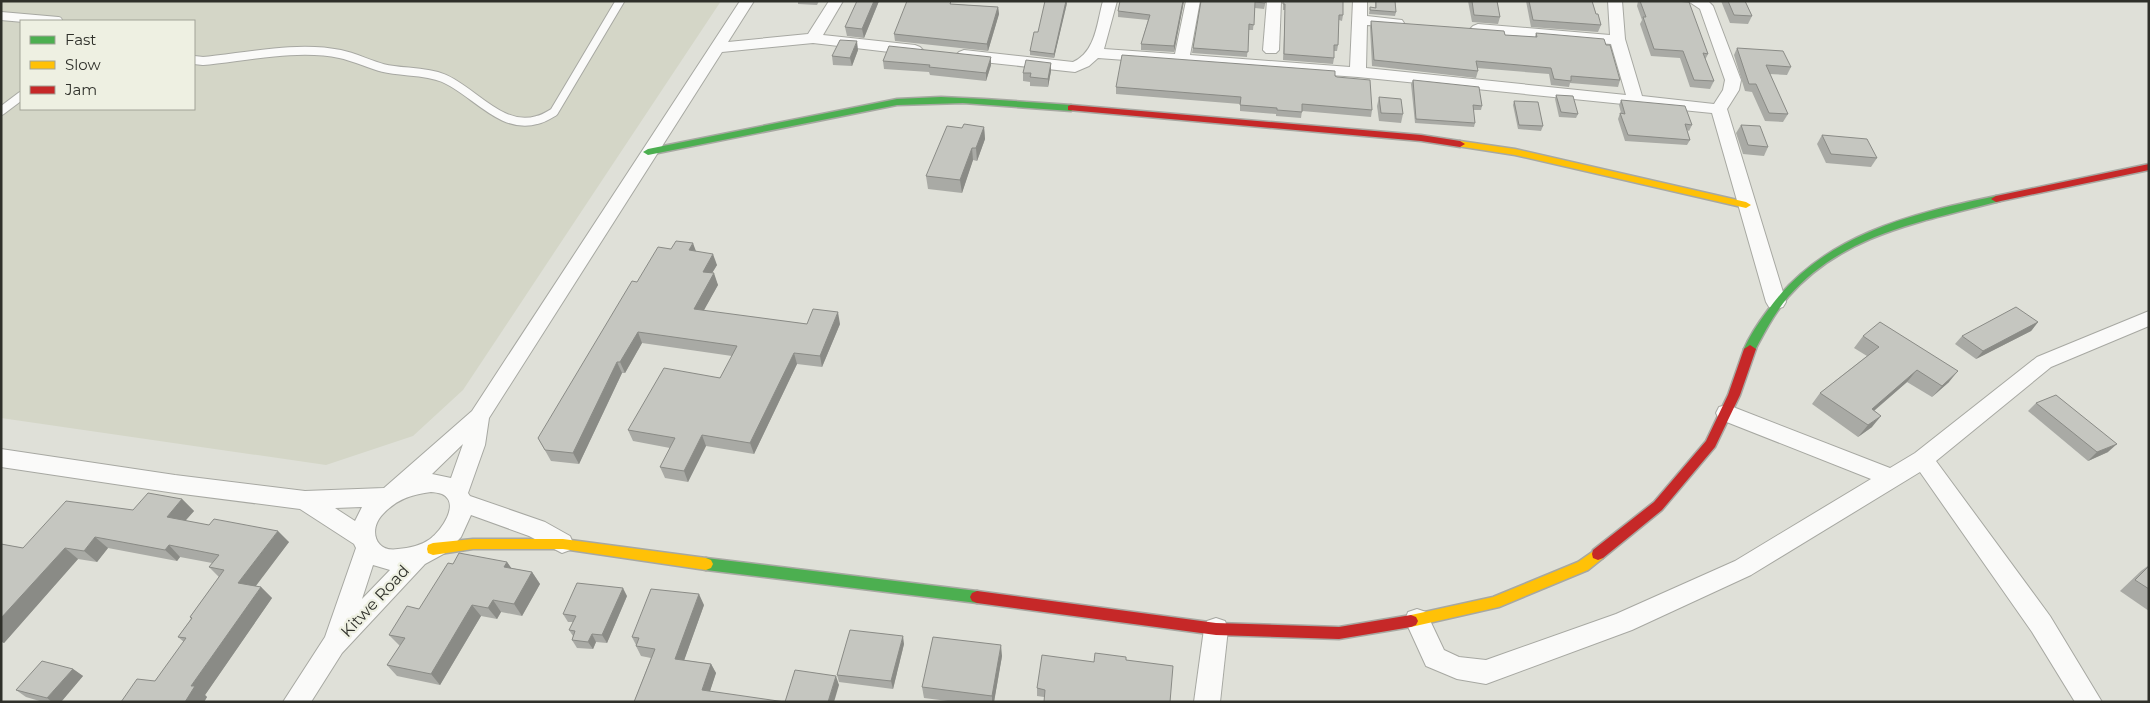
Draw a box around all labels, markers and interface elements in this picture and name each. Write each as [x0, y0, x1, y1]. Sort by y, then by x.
legend [20, 20, 195, 110]
text: Fast [65, 30, 96, 49]
text: Slow [65, 55, 101, 74]
text: Jam [64, 80, 97, 99]
street label: Kitwe Road [337, 561, 413, 641]

